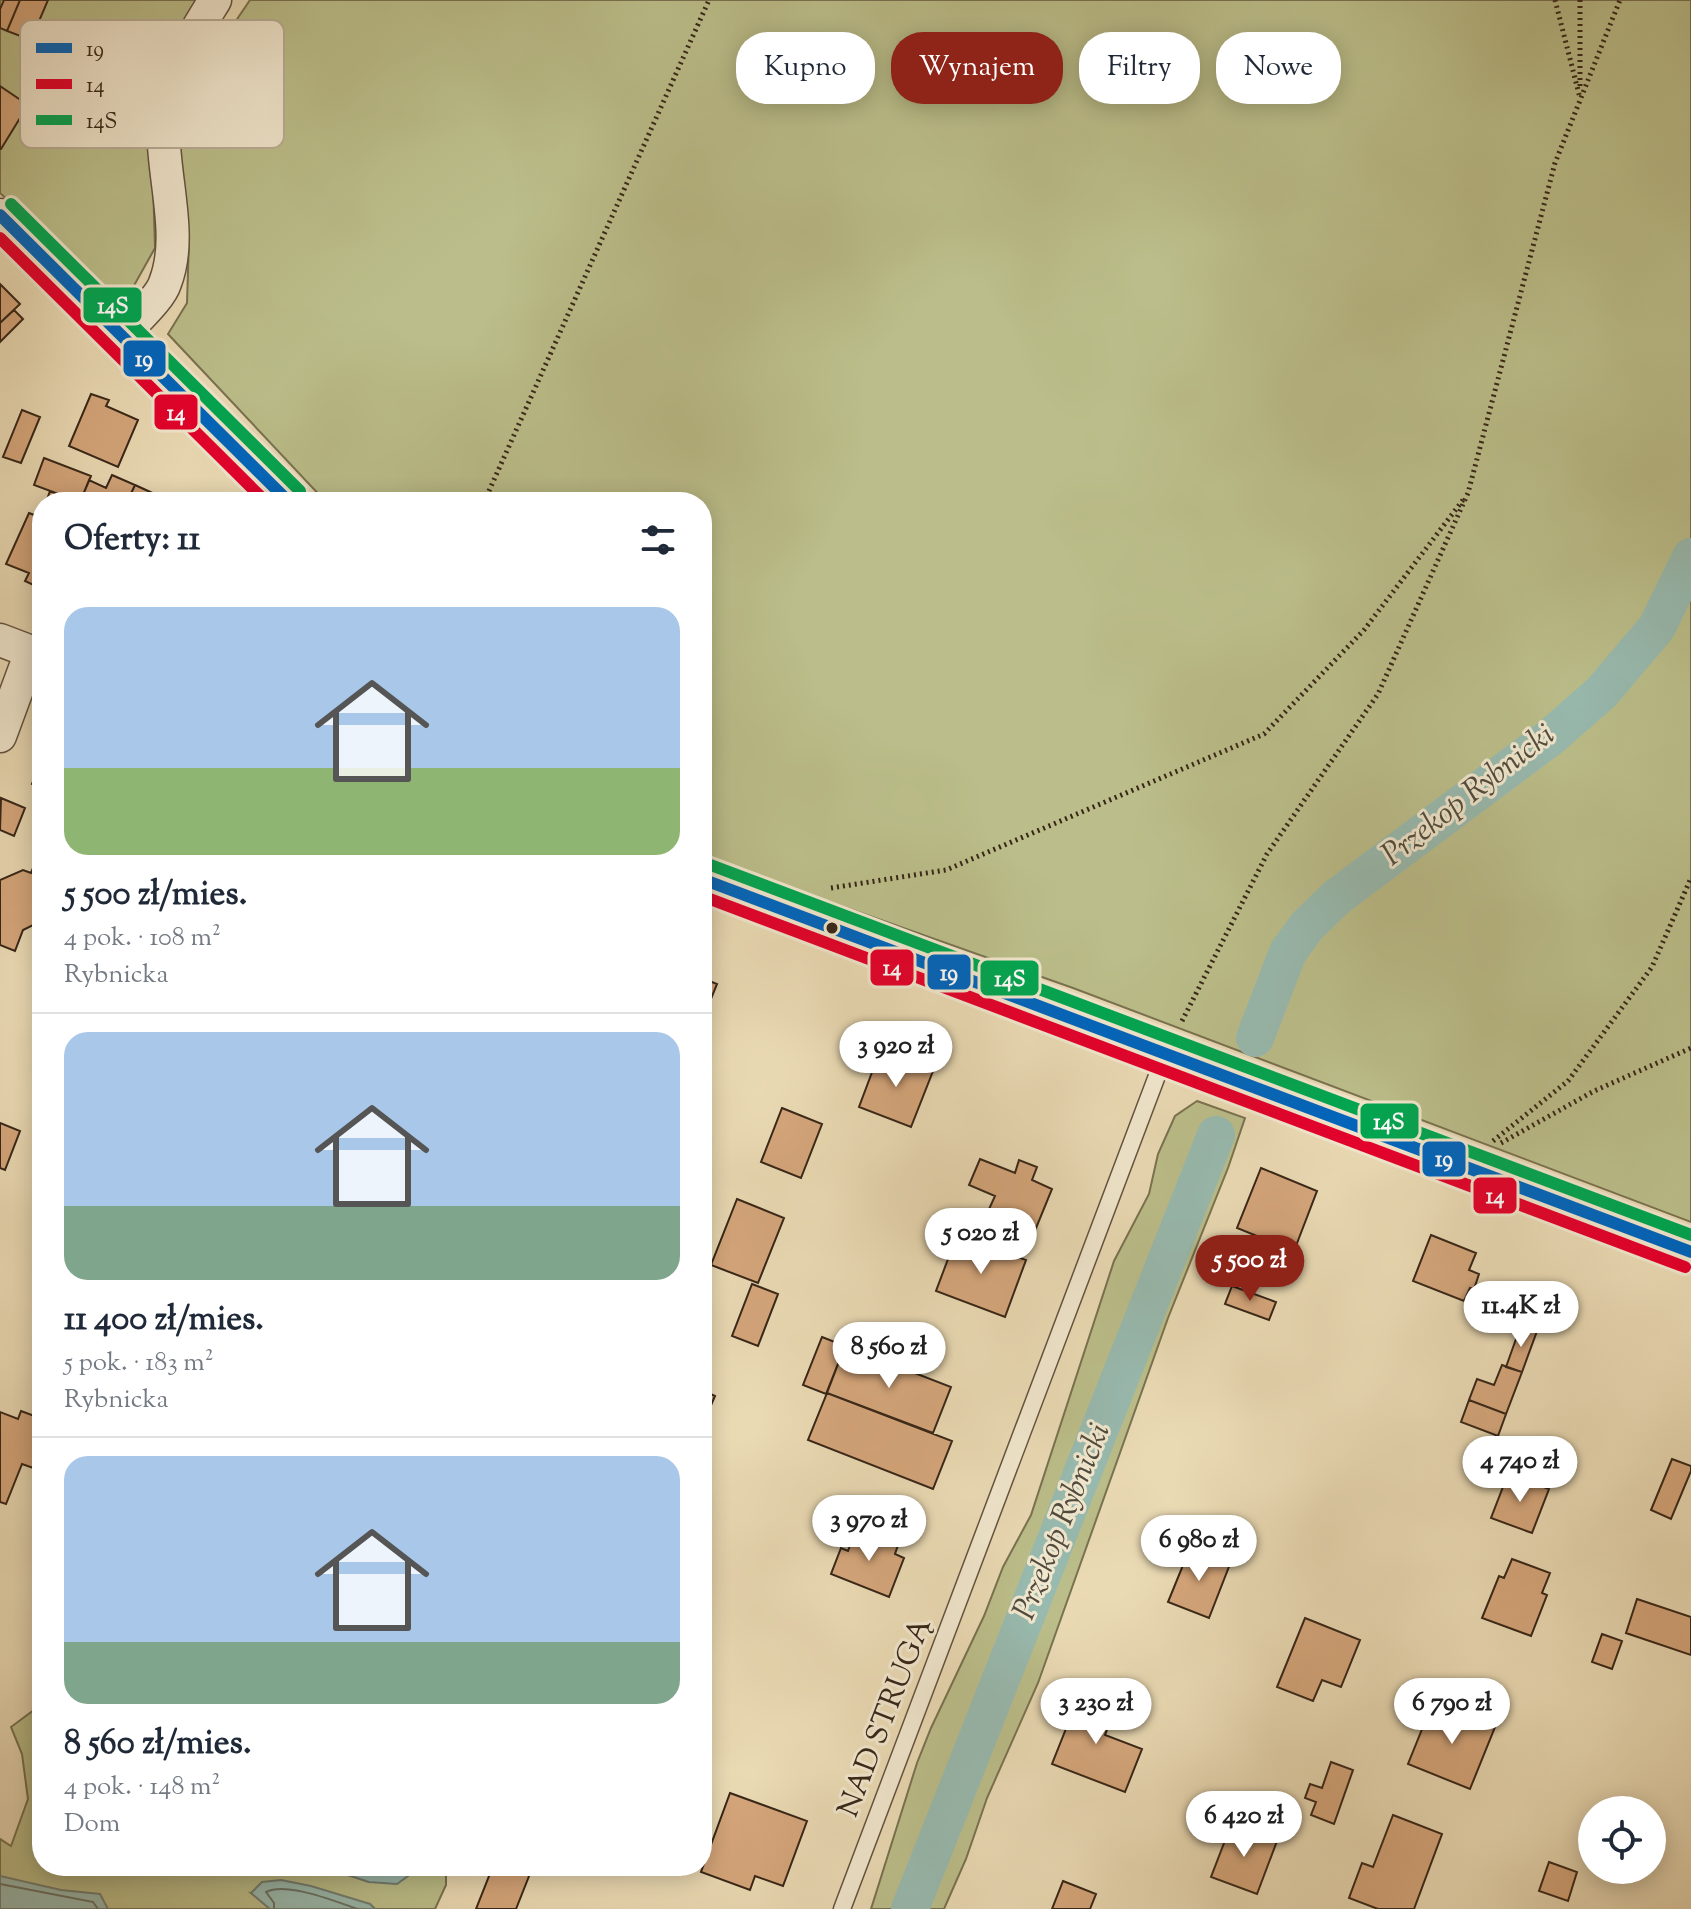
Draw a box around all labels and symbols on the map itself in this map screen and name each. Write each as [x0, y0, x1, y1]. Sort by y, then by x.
legend [20, 20, 284, 148]
text: 19 [86, 35, 104, 67]
text: 14 [86, 71, 105, 103]
text: 14S [86, 107, 117, 139]
line badge: 14S [82, 286, 143, 324]
text: 14S [97, 292, 129, 324]
line badge: 19 [122, 339, 167, 378]
text: 19 [135, 345, 153, 377]
line badge: 14 [153, 393, 199, 431]
text: 14 [167, 399, 185, 431]
water label: Przekop Rybnicki [1373, 714, 1565, 878]
unlabelled marker [824, 920, 840, 936]
line badge: 14 [869, 948, 915, 987]
line badge: 19 [926, 953, 972, 991]
text: 14 [883, 954, 901, 986]
text: 19 [940, 959, 958, 991]
line badge: 14S [979, 959, 1040, 997]
text: 14S [994, 965, 1026, 997]
pin: 3 920 zł [813, 1021, 979, 1089]
line badge: 14S [1359, 1102, 1420, 1140]
text: 14S [1373, 1108, 1405, 1140]
line badge: 19 [1421, 1140, 1467, 1178]
text: 19 [1435, 1145, 1453, 1177]
line badge: 14 [1472, 1176, 1518, 1215]
text: 14 [1486, 1182, 1504, 1214]
pin: 5 020 zł [898, 1208, 1064, 1276]
pin: 5 500 zł [1167, 1235, 1333, 1303]
pin: 11.4K zł [1438, 1281, 1604, 1349]
pin: 8 560 zł [806, 1322, 972, 1390]
water label: Przekop Rybnicki [1003, 1417, 1123, 1627]
pin: 4 740 zł [1437, 1436, 1603, 1504]
pin: 3 970 zł [786, 1495, 952, 1563]
pin: 6 980 zł [1116, 1515, 1282, 1583]
street label: NAD STRUGĄ [828, 1612, 944, 1824]
pin: 3 230 zł [1013, 1678, 1179, 1746]
pin: 6 790 zł [1369, 1678, 1535, 1746]
pin: 6 420 zł [1161, 1791, 1327, 1859]

